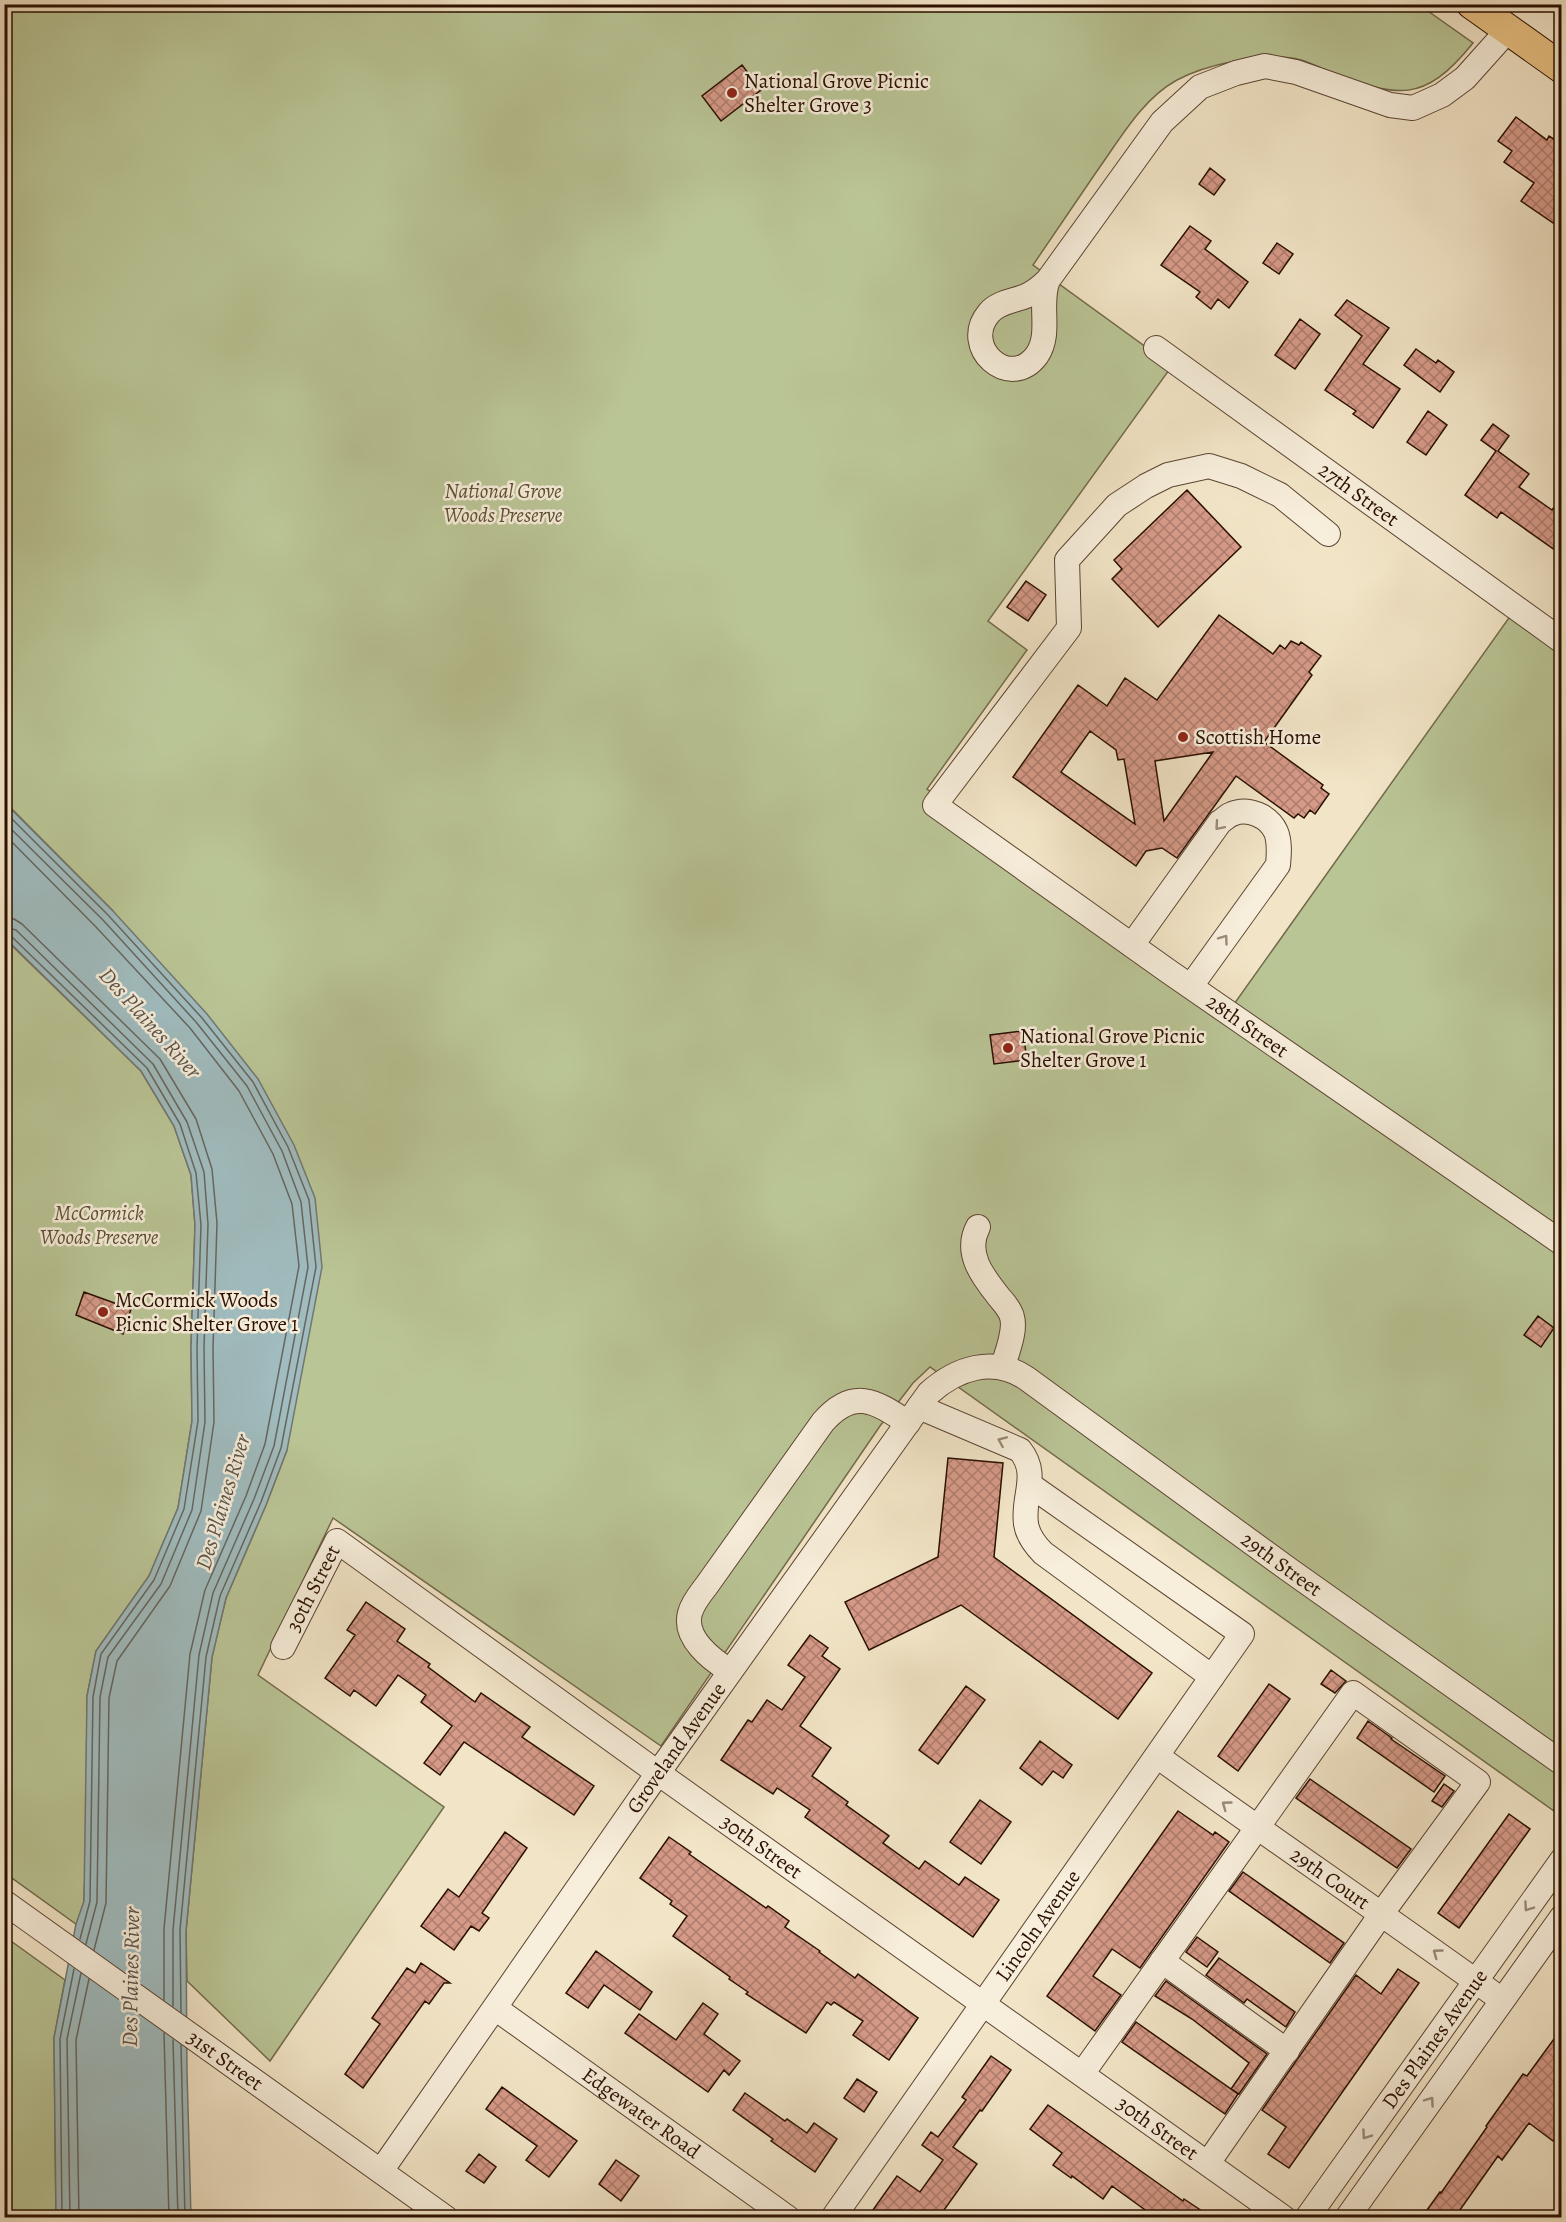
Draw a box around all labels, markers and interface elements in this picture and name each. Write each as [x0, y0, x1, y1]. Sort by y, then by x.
place label: National Grove Picnic Shelter Grove 3 [744, 67, 929, 119]
marker: National Grove Picnic Shelter Grove 3 [725, 86, 739, 100]
street label: 27th Street [1313, 456, 1405, 533]
park label: National Grove Woods Preserve [444, 477, 563, 529]
place label: Scottish Home [1195, 723, 1321, 751]
marker: Scottish Home [1176, 730, 1190, 744]
one-way arrow [1215, 819, 1226, 830]
one-way arrow [1217, 934, 1228, 945]
water label: Des Plaines River [92, 961, 209, 1086]
street label: 28th Street [1201, 988, 1294, 1064]
place label: National Grove Picnic Shelter Grove 1 [1020, 1022, 1205, 1074]
marker: National Grove Picnic Shelter Grove 1 [1001, 1041, 1015, 1055]
park label: McCormick Woods Preserve [40, 1199, 159, 1251]
place label: McCormick Woods Picnic Shelter Grove 1 [115, 1286, 298, 1338]
marker: McCormick Woods Picnic Shelter Grove 1 [96, 1305, 110, 1319]
water label: Des Plaines River [188, 1429, 258, 1573]
one-way arrow [997, 1436, 1008, 1448]
street label: 29th Street [1235, 1525, 1328, 1603]
street label: 30th Street [279, 1540, 347, 1636]
street label: Groveland Avenue [620, 1677, 732, 1819]
one-way arrow [1221, 1802, 1232, 1813]
street label: 30th Street [715, 1808, 808, 1885]
street label: 29th Court [1285, 1841, 1376, 1916]
street label: Lincoln Avenue [989, 1864, 1087, 1987]
one-way arrow [1524, 1901, 1535, 1912]
water label: Des Plaines River [115, 1905, 147, 2047]
one-way arrow [1433, 1949, 1444, 1960]
street label: Des Plaines Avenue [1375, 1963, 1494, 2114]
street label: 31st Street [182, 2023, 269, 2097]
street label: Edgewater Road [576, 2061, 707, 2165]
street label: 30th Street [1111, 2090, 1204, 2167]
one-way arrow [1423, 2097, 1434, 2108]
one-way arrow [1362, 2128, 1373, 2139]

